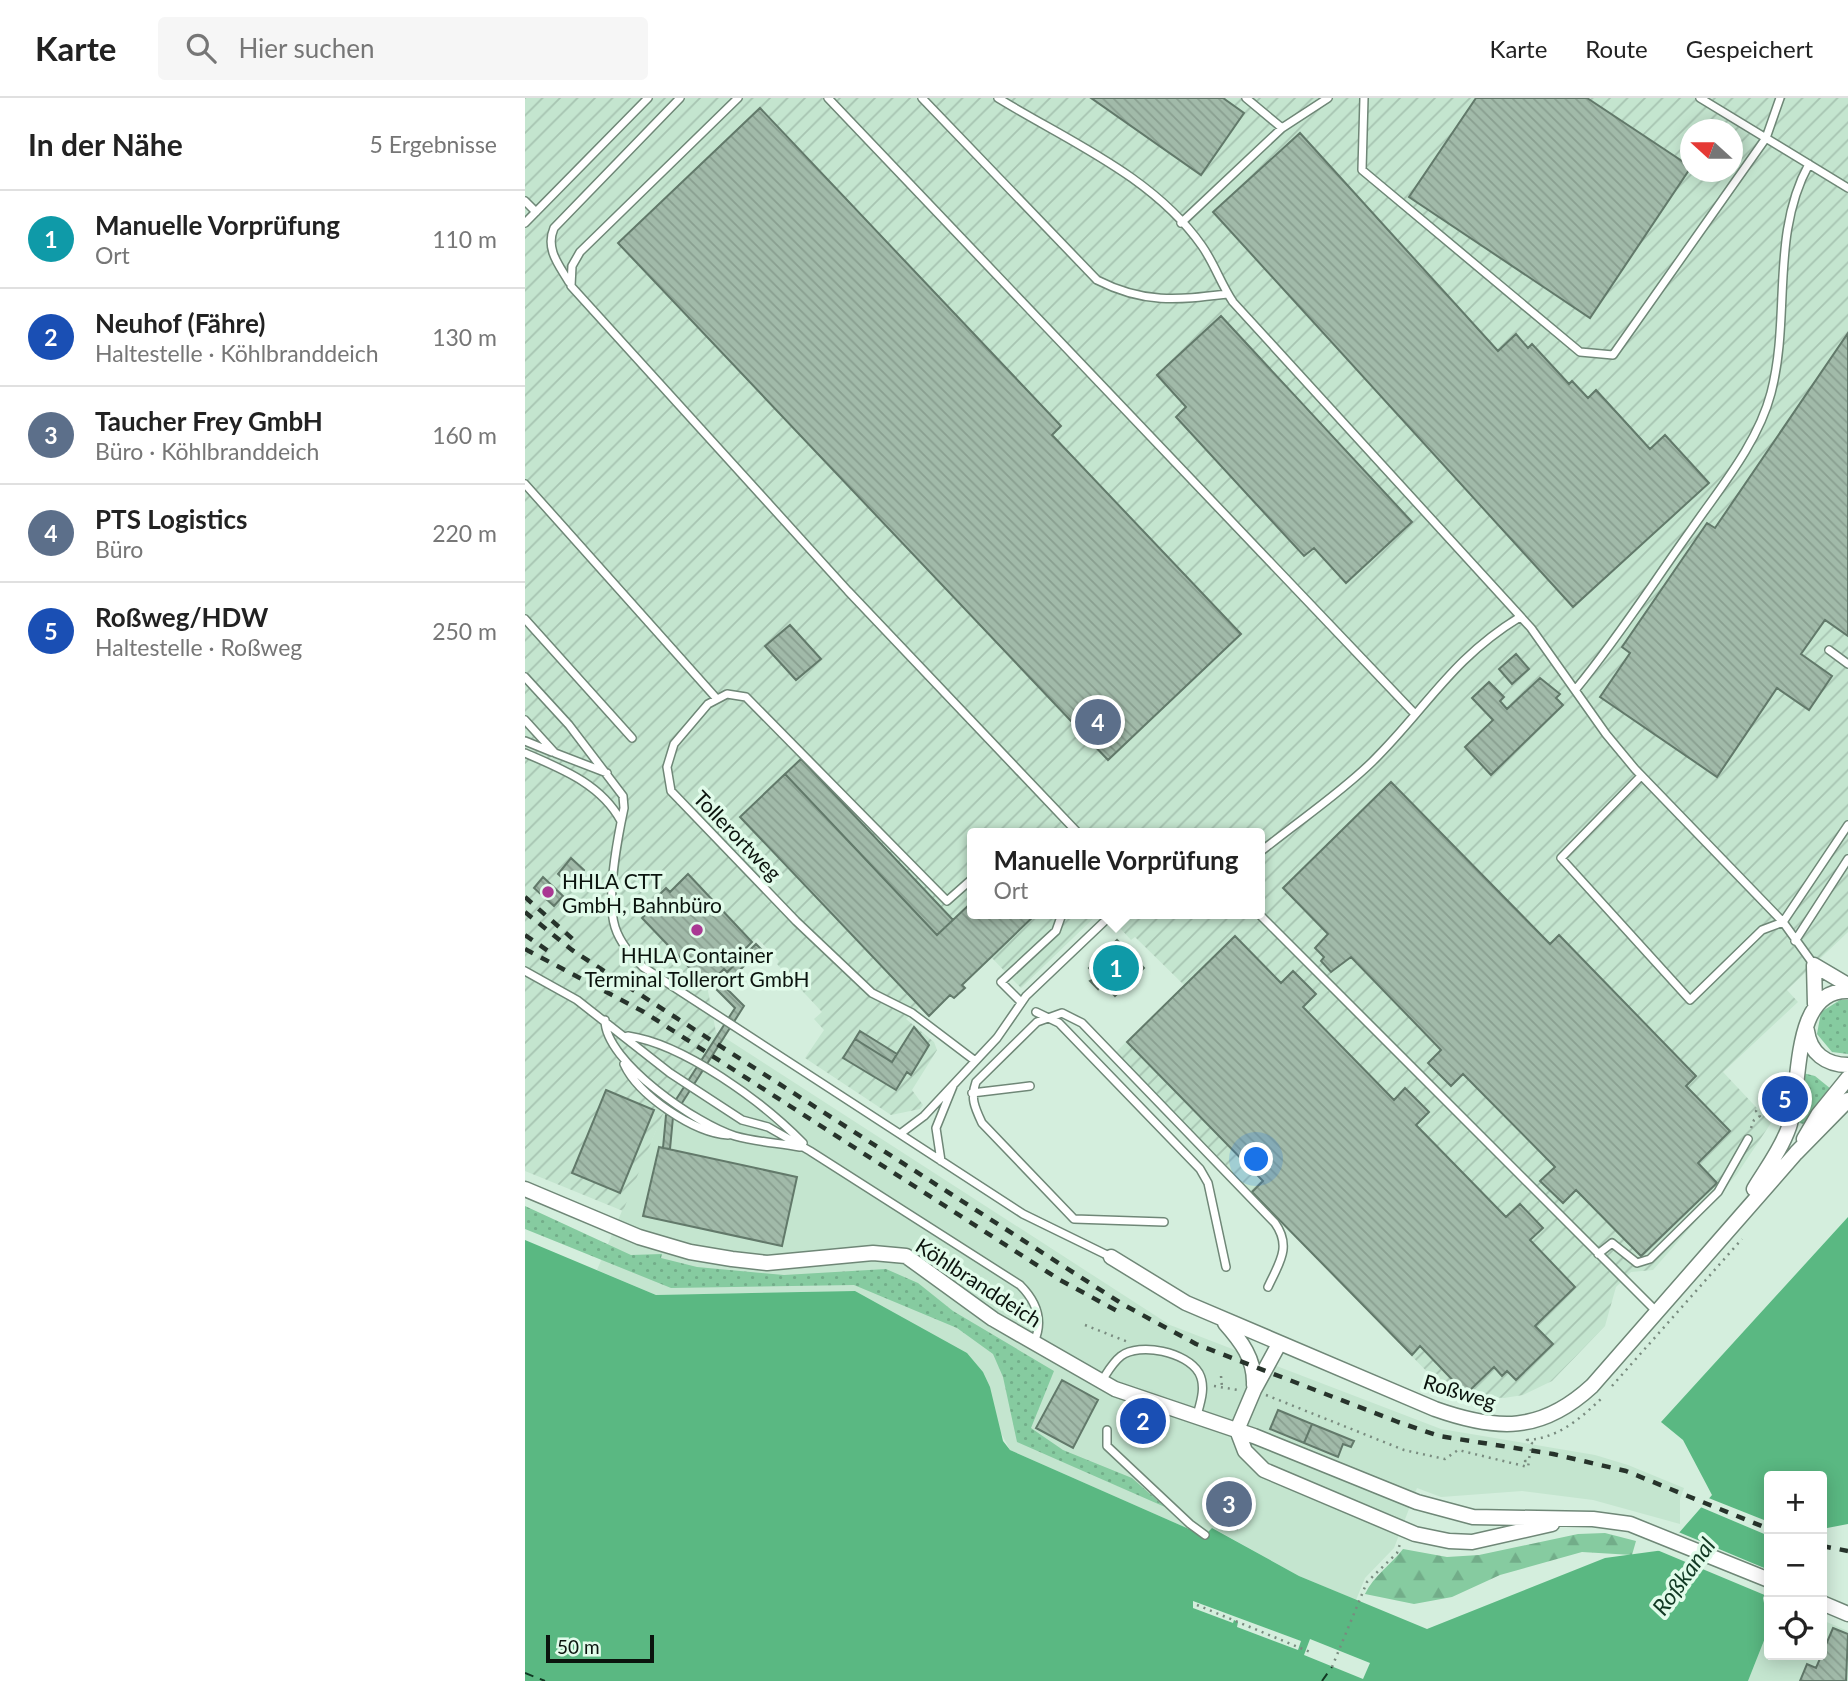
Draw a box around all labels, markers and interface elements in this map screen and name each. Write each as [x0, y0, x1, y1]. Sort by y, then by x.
search box [158, 17, 648, 80]
text: Karte [35, 28, 116, 68]
icon: search [182, 29, 220, 67]
text: Hier suchen [238, 32, 375, 64]
text: Karte [1490, 34, 1547, 63]
text: Route [1585, 34, 1648, 63]
text: Gespeichert [1686, 34, 1813, 63]
north arrow [1680, 119, 1743, 182]
text: In der Nähe [28, 126, 183, 162]
text: 5 Ergebnisse [369, 130, 497, 158]
text: Manuelle Vorprüfung [95, 209, 340, 241]
text: 1 [44, 225, 58, 253]
text: 110 m [432, 225, 497, 253]
text: Ort [95, 241, 130, 269]
text: Neuhof (Fähre) [95, 307, 265, 339]
text: 2 [44, 323, 58, 351]
text: 130 m [432, 323, 497, 351]
text: Haltestelle · Köhlbranddeich [95, 339, 379, 367]
text: Taucher Frey GmbH [95, 405, 323, 437]
text: 3 [44, 421, 58, 449]
text: 160 m [432, 421, 497, 449]
text: Büro · Köhlbranddeich [95, 437, 319, 465]
text: PTS Logistics [95, 503, 247, 535]
text: 4 [44, 519, 58, 547]
text: 220 m [432, 519, 497, 547]
text: Büro [95, 535, 143, 563]
text: Roßweg/HDW [95, 601, 268, 633]
text: 5 [44, 617, 58, 645]
text: 250 m [432, 617, 497, 645]
text: Haltestelle · Roßweg [95, 633, 302, 661]
pin: 4 [1075, 696, 1121, 748]
street label: Tollerortweg [689, 785, 787, 885]
popup [967, 828, 1265, 919]
text: Manuelle Vorprüfung [994, 844, 1238, 876]
place label: HHLA CTT GmbH, Bahnbüro [562, 868, 722, 917]
text: Ort [994, 876, 1028, 904]
marker: HHLA CTT GmbH, Bahnbüro [540, 884, 556, 900]
marker: HHLA Container Terminal Tollerort GmbH [689, 922, 705, 938]
place label: HHLA Container Terminal Tollerort GmbH [584, 942, 810, 991]
pin: 1 [1093, 942, 1139, 994]
pin: 5 [1762, 1073, 1808, 1125]
your location [1239, 1142, 1273, 1176]
street label: Köhlbranddeich [912, 1232, 1046, 1332]
street label: Roßweg [1421, 1368, 1499, 1414]
pin: 2 [1120, 1395, 1166, 1447]
map controls [1764, 1471, 1827, 1660]
button: + [1764, 1471, 1827, 1534]
pin: 3 [1206, 1478, 1252, 1530]
water label: Roßkanal [1646, 1532, 1720, 1620]
button: − [1764, 1534, 1827, 1597]
button: locate [1764, 1597, 1827, 1660]
scale bar [546, 1632, 655, 1664]
text: 50 m [557, 1635, 600, 1658]

